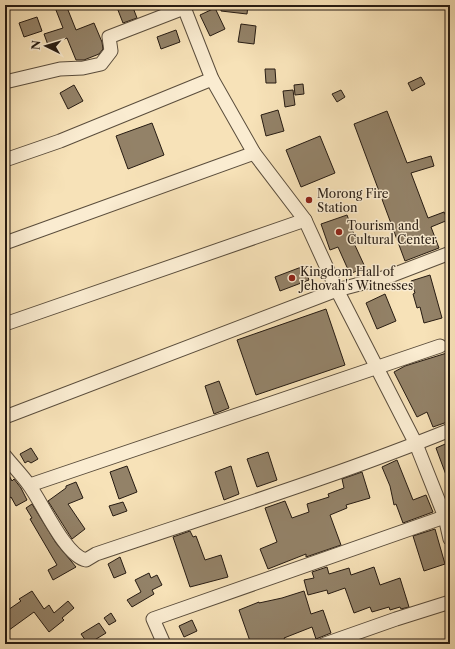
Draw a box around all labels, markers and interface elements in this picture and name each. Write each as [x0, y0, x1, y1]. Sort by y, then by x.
north arrow [26, 26, 66, 66]
text: N [29, 39, 43, 51]
place label: Morong Fire Station [317, 186, 389, 215]
marker: Morong Fire Station [304, 195, 314, 205]
place label: Tourism and Cultural Center [347, 218, 436, 247]
marker: Tourism and Cultural Center [334, 227, 344, 237]
place label: Kingdom Hall of Jehovah's Witnesses [298, 264, 413, 293]
marker: Kingdom Hall of Jehovah's Witnesses [287, 273, 297, 283]

